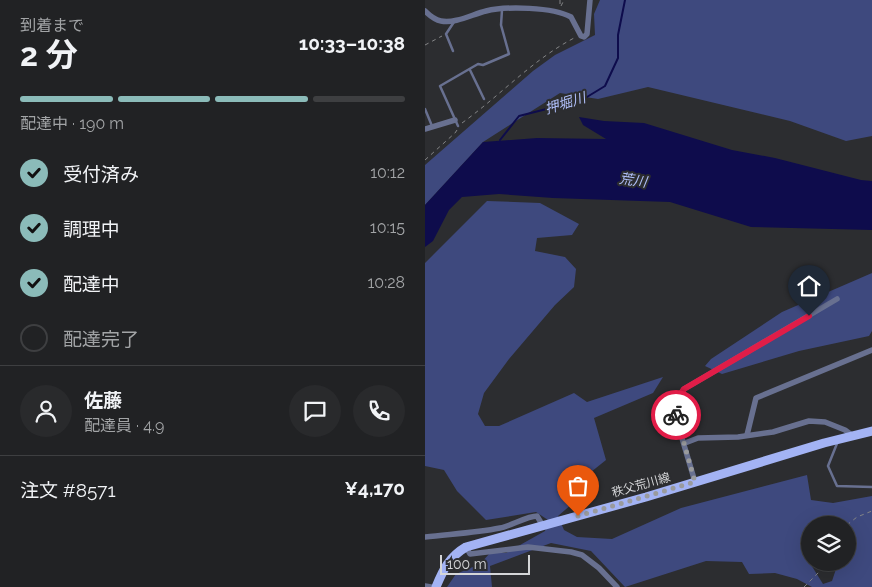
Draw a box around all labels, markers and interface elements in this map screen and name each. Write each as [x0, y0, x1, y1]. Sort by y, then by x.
text: 到着まで [20, 16, 84, 35]
text: 10:33–10:38 [299, 32, 405, 54]
text: 2 分 [20, 36, 78, 73]
water label: 押堀川 [543, 89, 589, 117]
text: 配達中 · 190 m [20, 114, 124, 133]
icon: check [20, 159, 48, 187]
text: 受付済み [63, 163, 139, 185]
text: 10:12 [370, 163, 405, 182]
water label: 荒川 [618, 170, 650, 190]
icon: check [20, 214, 48, 242]
text: 調理中 [63, 218, 120, 240]
text: 10:15 [370, 218, 405, 237]
pin [788, 265, 830, 316]
icon: check [20, 269, 48, 297]
icon: home [795, 272, 823, 300]
text: 配達中 [63, 273, 120, 295]
text: 10:28 [368, 273, 405, 292]
text: 配達完了 [63, 328, 139, 350]
button: person [20, 385, 72, 437]
button: chat [289, 385, 341, 437]
button: phone [353, 385, 405, 437]
text: 佐藤 [84, 389, 122, 411]
courier [651, 390, 701, 440]
icon: bike [662, 401, 690, 429]
text: 配達員 · 4.9 [84, 416, 164, 435]
pin [557, 465, 599, 516]
street label: 秩父荒川線 [610, 470, 672, 500]
icon: bag [564, 472, 592, 500]
text: ¥4,170 [345, 477, 405, 499]
text: 注文 #8571 [20, 479, 116, 501]
map controls [801, 516, 856, 571]
button: layers [801, 516, 856, 571]
scale bar [440, 552, 530, 575]
text: 100 m [447, 556, 487, 572]

